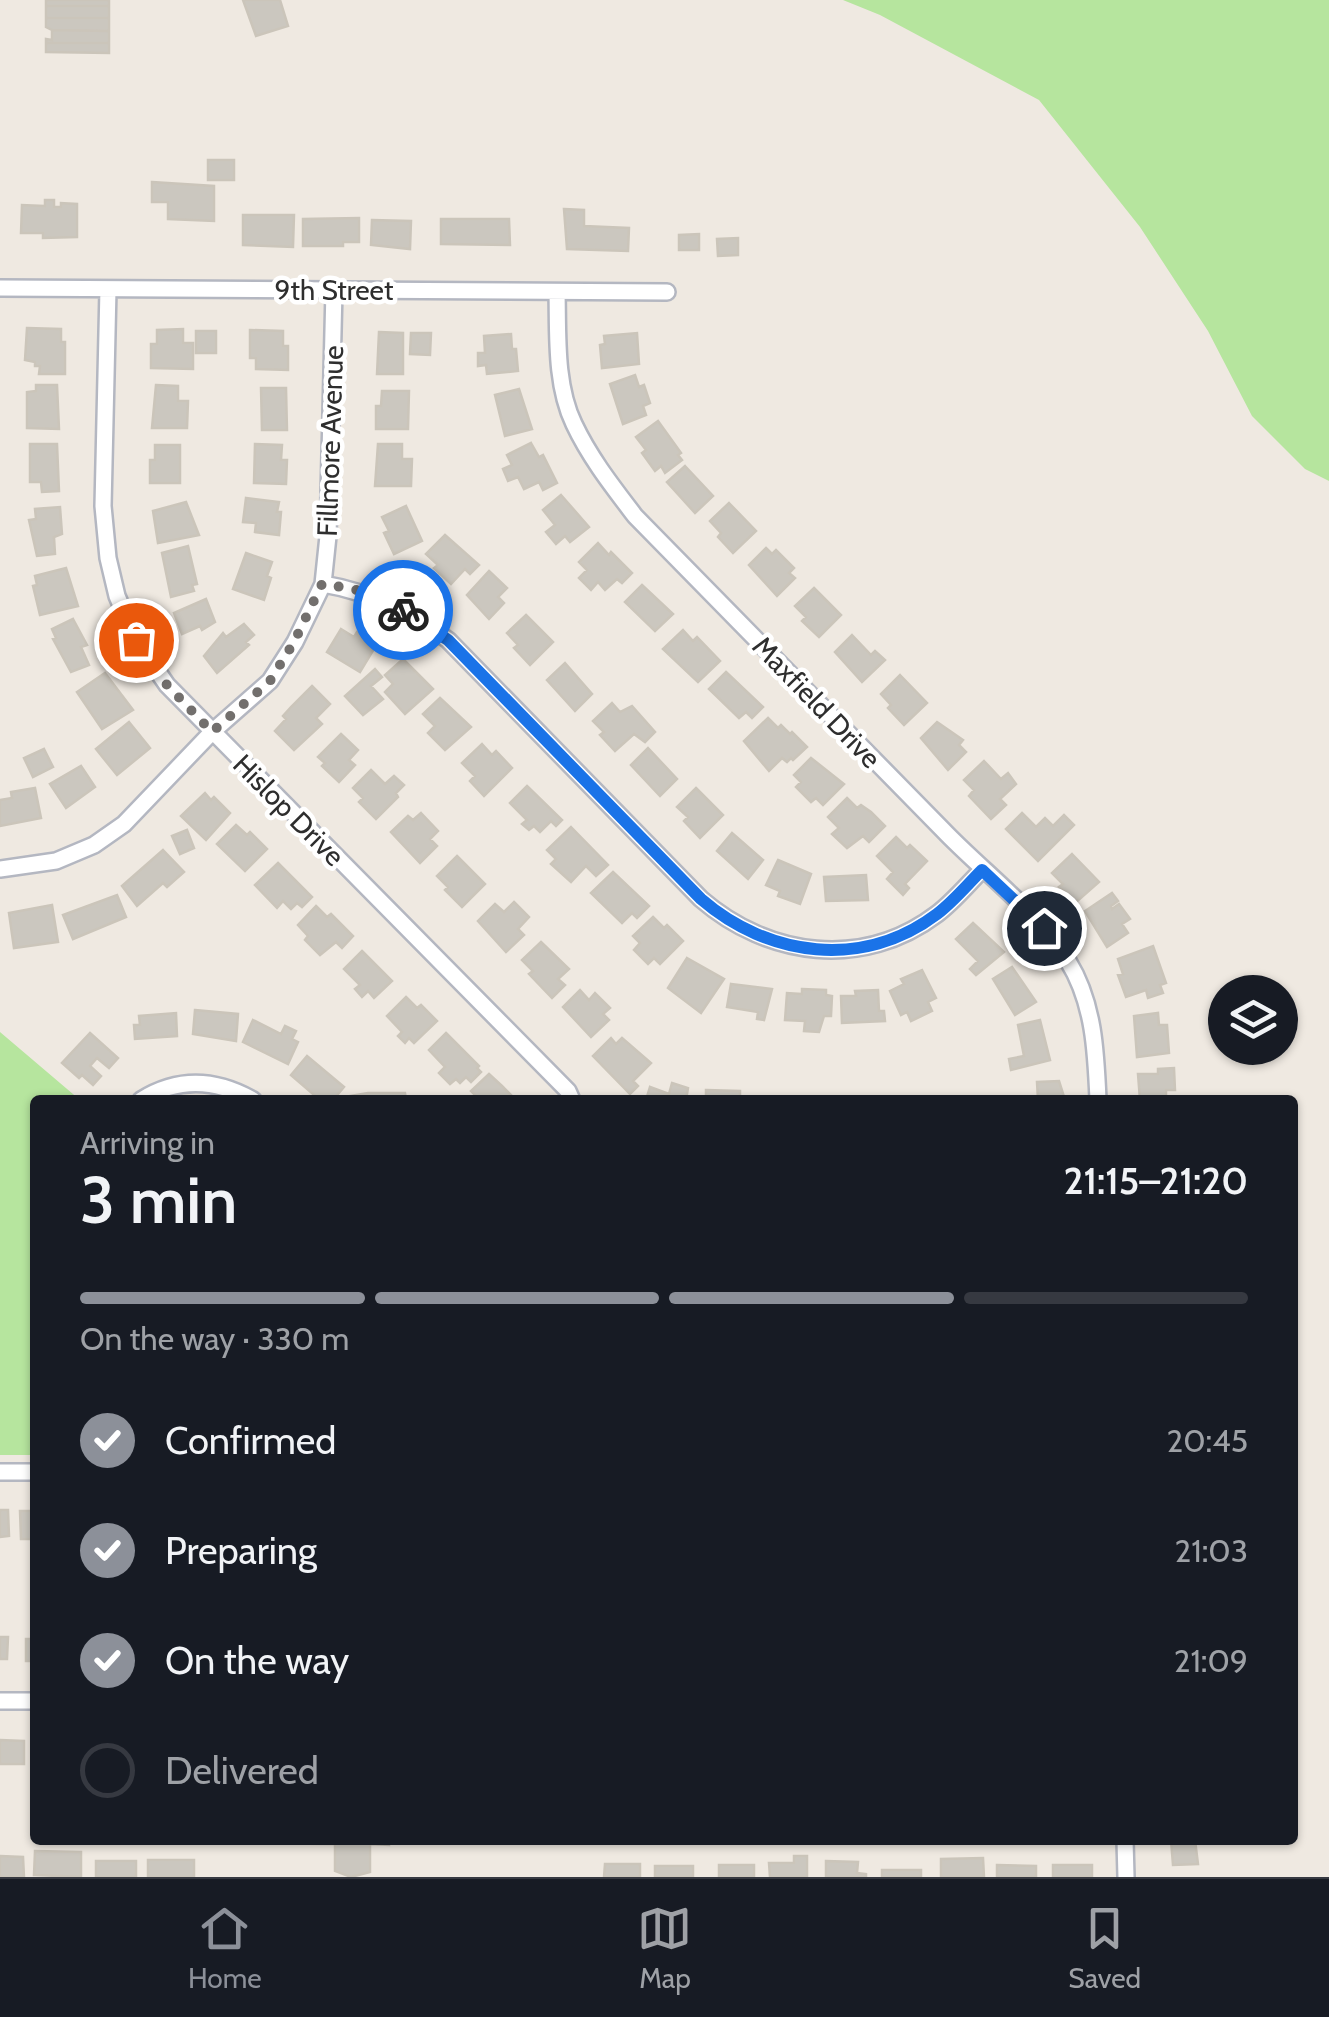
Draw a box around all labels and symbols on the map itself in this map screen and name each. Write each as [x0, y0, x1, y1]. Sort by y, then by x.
street label: 9th Street [275, 273, 393, 307]
street label: Fillmore Avenue [310, 345, 350, 537]
courier [353, 560, 453, 660]
pin [94, 598, 179, 683]
street label: Maxfield Drive [746, 629, 888, 775]
street label: Hislop Drive [226, 747, 352, 873]
pin [1002, 886, 1087, 971]

